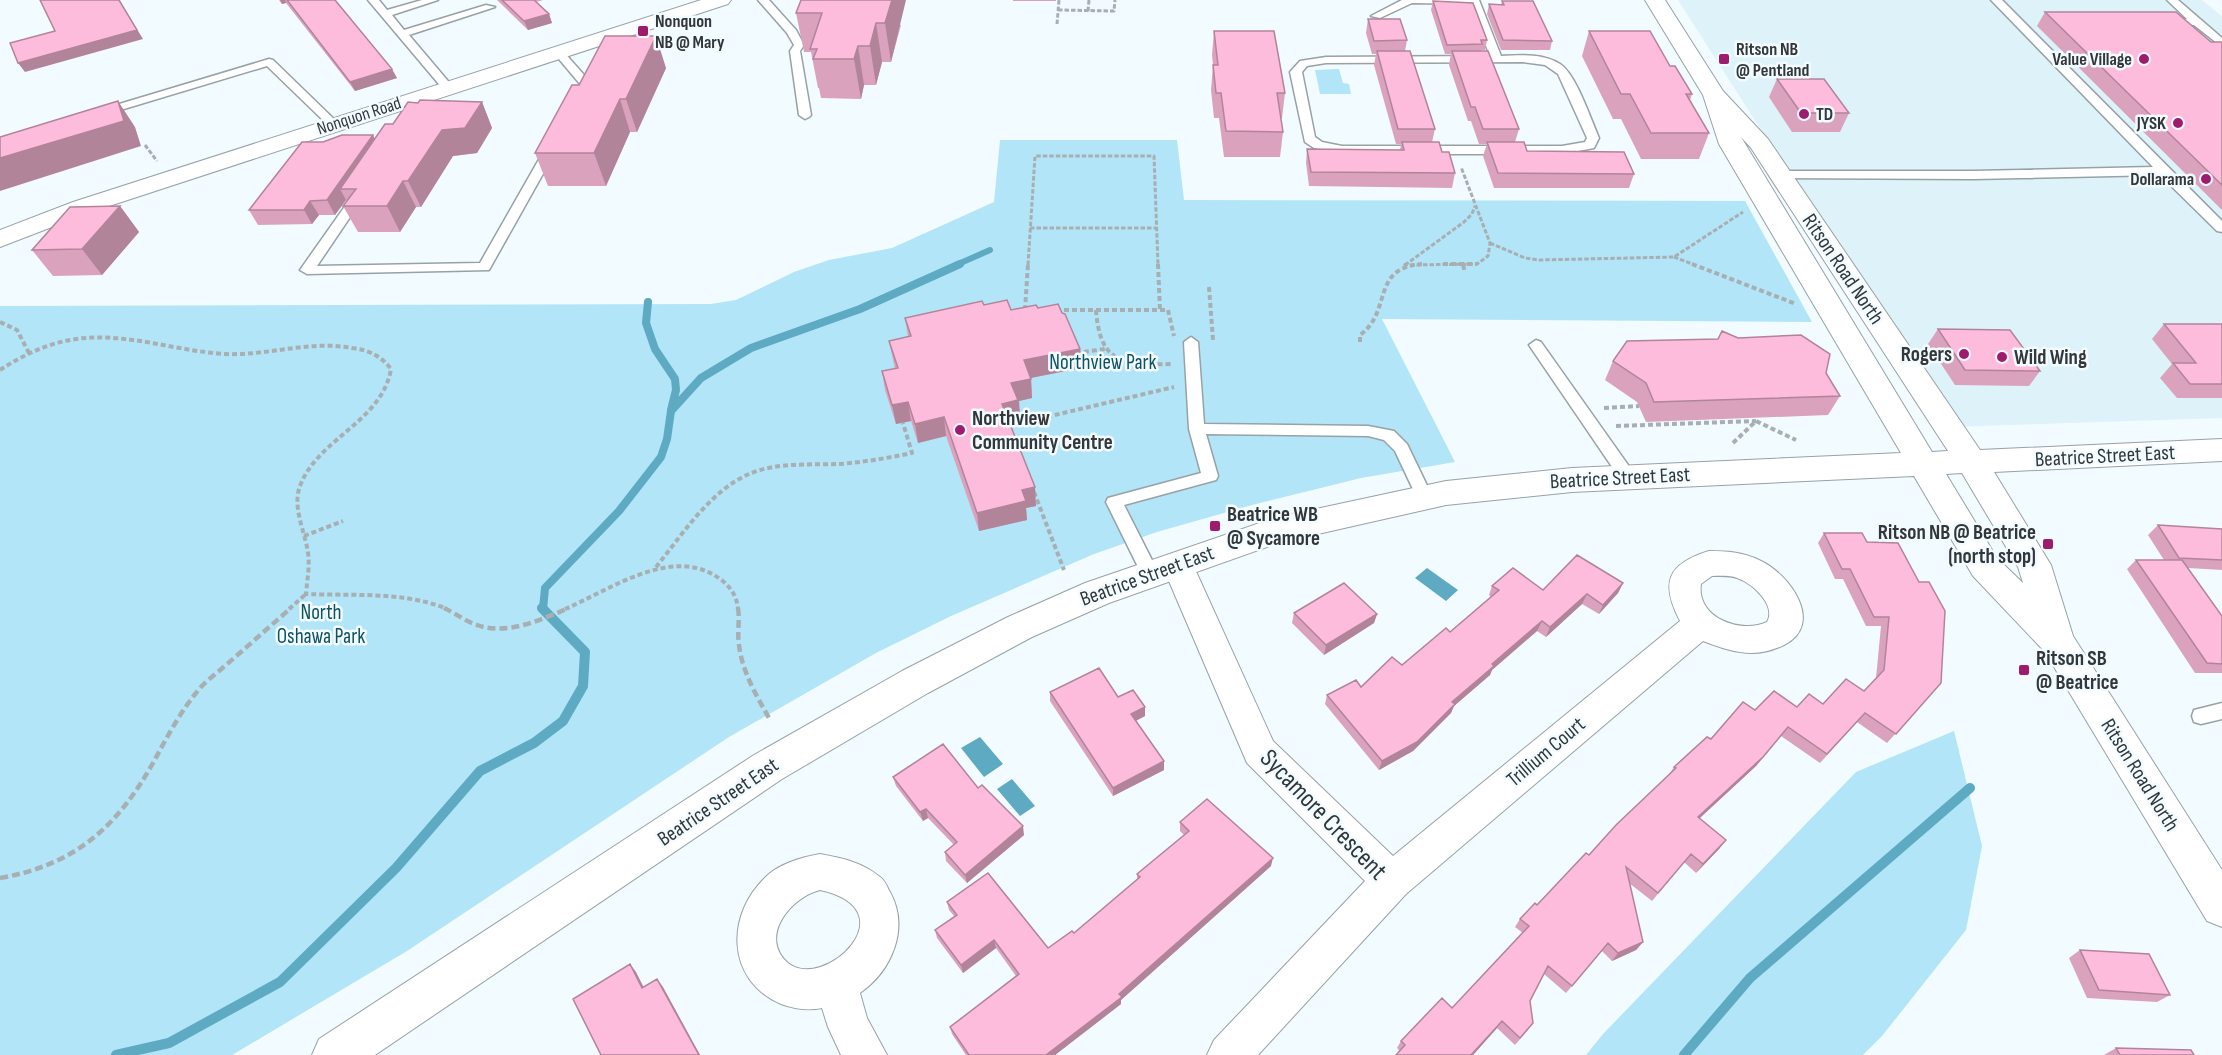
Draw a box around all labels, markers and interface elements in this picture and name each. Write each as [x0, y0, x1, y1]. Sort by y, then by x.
place label: Nonquon NB @ Mary [655, 11, 725, 53]
marker: Nonquon NB @ Mary [636, 24, 650, 38]
place label: Ritson NB @ Pentland [1736, 39, 1810, 81]
place label: Value Village [2052, 49, 2132, 70]
marker: Ritson NB @ Pentland [1717, 52, 1731, 66]
marker: Value Village [2137, 52, 2151, 66]
street label: Nonquon Road [314, 93, 404, 139]
place label: TD [1816, 104, 1833, 125]
marker: TD [1797, 107, 1811, 121]
place label: JYSK [2136, 113, 2166, 134]
marker: JYSK [2171, 116, 2185, 130]
place label: Dollarama [2130, 169, 2194, 190]
marker: Dollarama [2199, 172, 2213, 186]
street label: Ritson Road North [1797, 209, 1889, 329]
place label: Rogers [1901, 342, 1952, 367]
place label: Wild Wing [2014, 345, 2087, 370]
marker: Rogers [1957, 347, 1971, 361]
park label: Northview Park [1049, 350, 1157, 375]
marker: Wild Wing [1995, 350, 2009, 364]
place label: Northview Community Centre [972, 406, 1113, 455]
marker: Northview Community Centre [953, 423, 967, 437]
street label: Beatrice Street East [2034, 440, 2176, 472]
street label: Beatrice Street East [1549, 462, 1691, 494]
place label: Beatrice WB @ Sycamore [1227, 502, 1320, 551]
marker: Beatrice WB @ Sycamore [1208, 519, 1222, 533]
place label: Ritson NB @ Beatrice (north stop) [1878, 520, 2036, 569]
marker: Ritson NB @ Beatrice (north stop) [2041, 537, 2055, 551]
street label: Beatrice Street East [1077, 540, 1217, 612]
park label: North Oshawa Park [277, 600, 365, 649]
place label: Ritson SB @ Beatrice [2036, 646, 2118, 695]
marker: Ritson SB @ Beatrice [2017, 663, 2031, 677]
street label: Trillium Court [1502, 712, 1590, 792]
street label: Ritson Road North [2096, 714, 2184, 836]
street label: Sycamore Crescent [1253, 743, 1393, 887]
street label: Beatrice Street East [653, 752, 783, 852]

